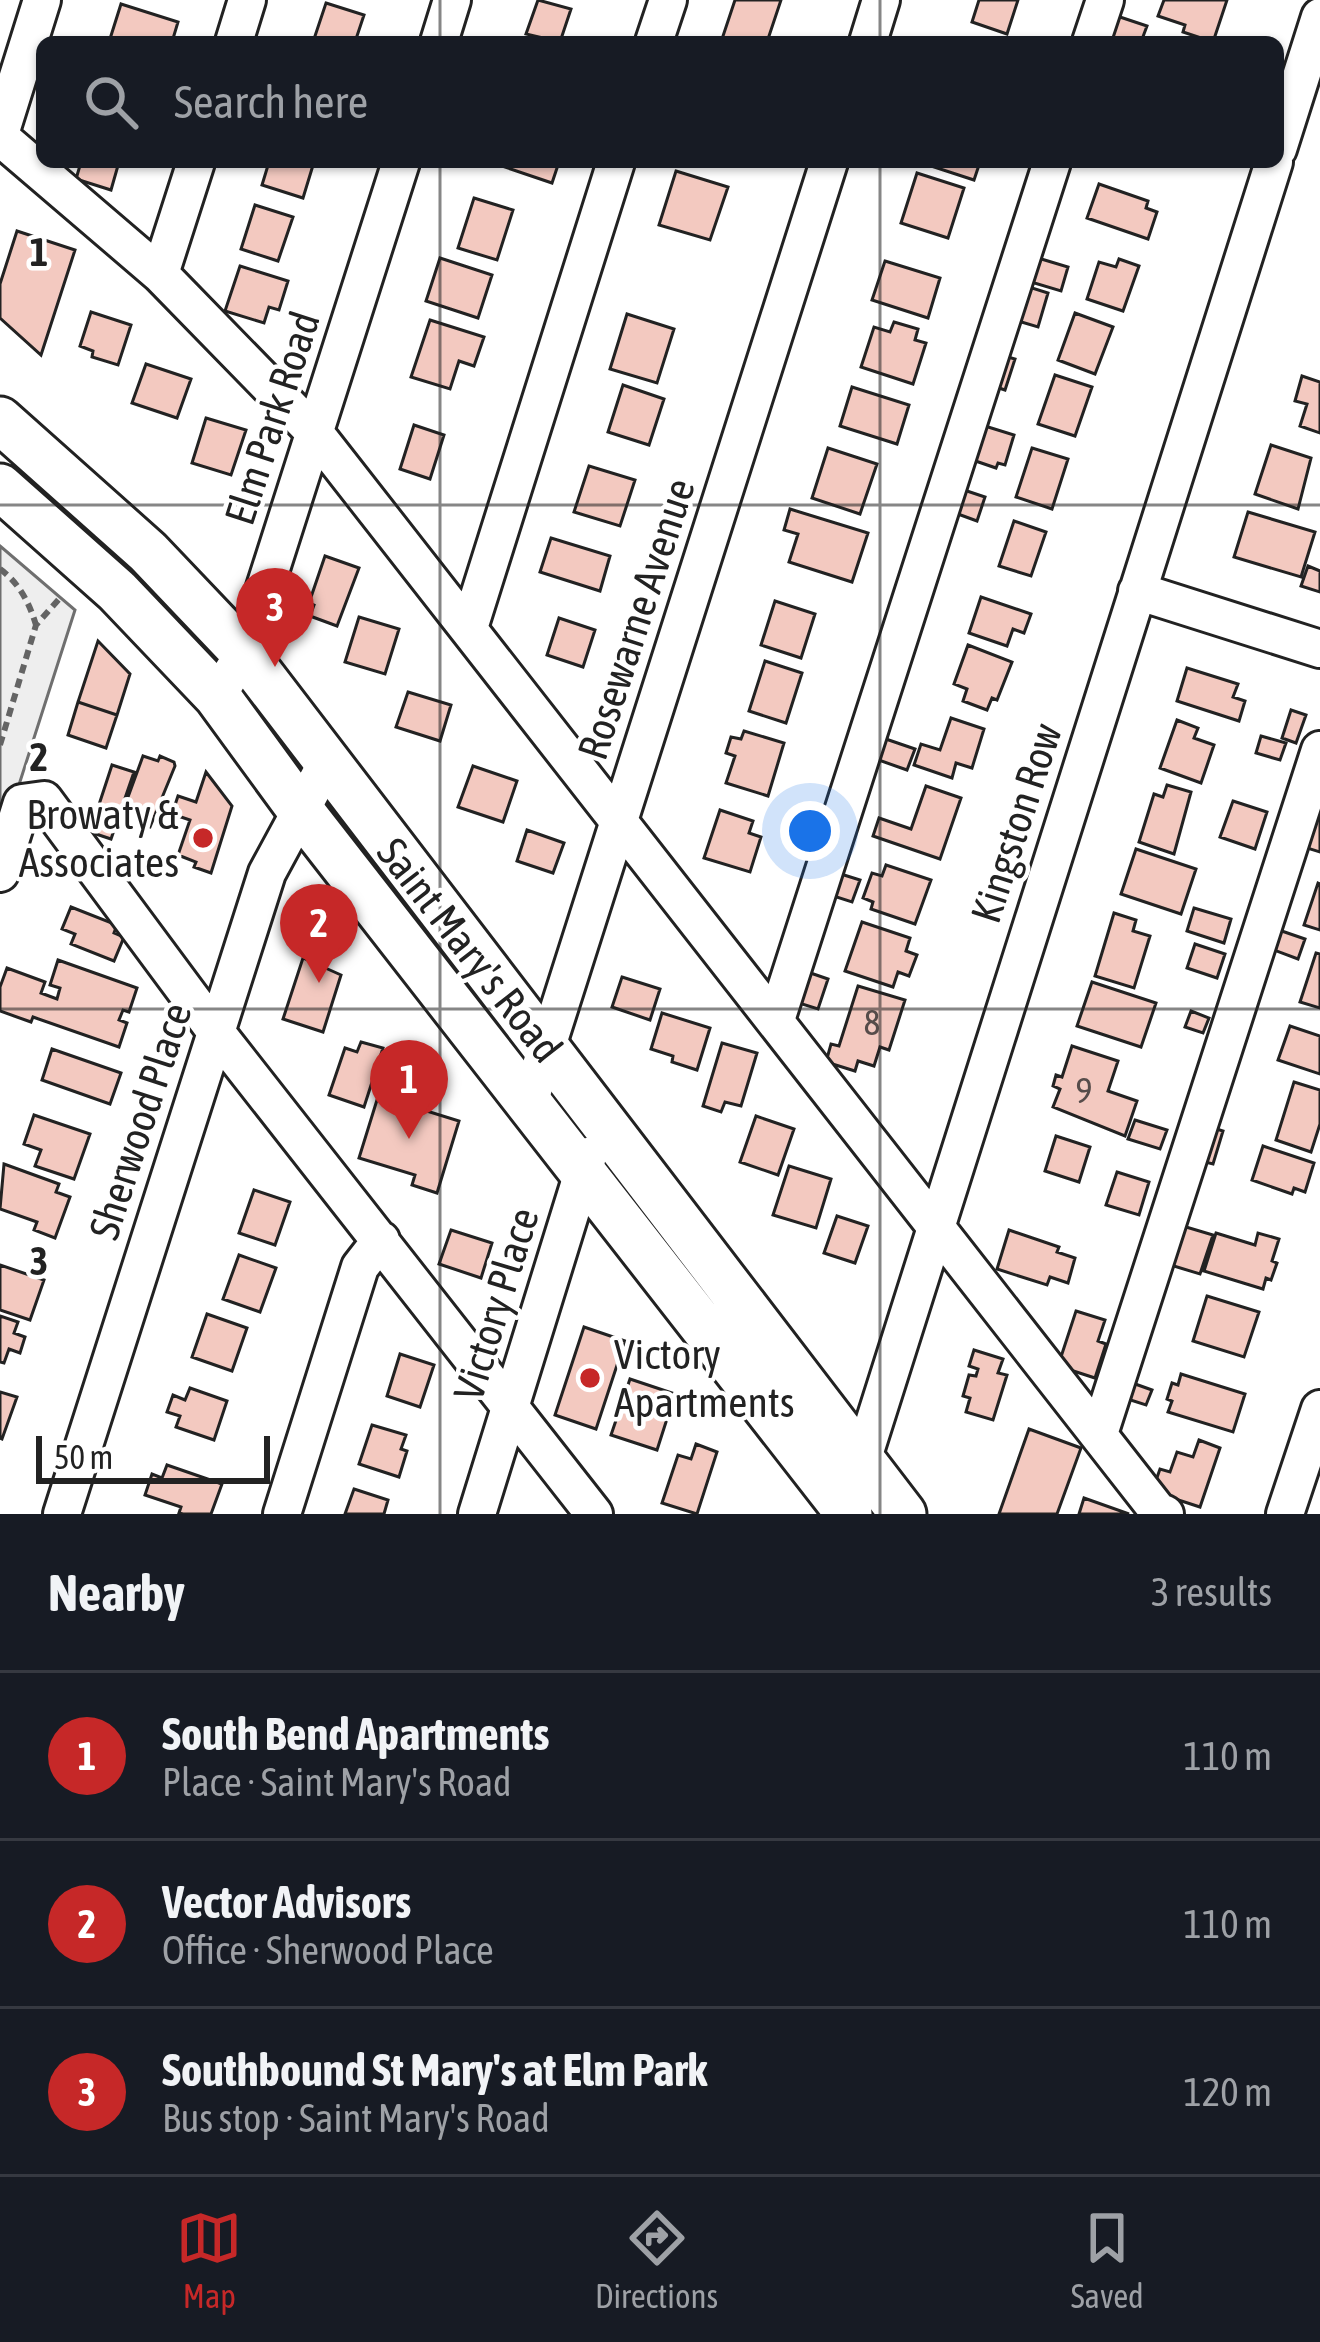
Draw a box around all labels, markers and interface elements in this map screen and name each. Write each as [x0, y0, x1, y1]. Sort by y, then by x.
search box [36, 36, 1284, 168]
icon: search [78, 69, 144, 135]
text: Search here [174, 76, 368, 128]
text: 1 [30, 230, 48, 274]
street label: Elm Park Road [215, 305, 329, 531]
street label: Rosewarne Avenue [568, 473, 704, 765]
pin: 3 [236, 568, 314, 667]
street label: Kingston Row [961, 717, 1071, 929]
text: 2 [30, 735, 48, 779]
place label: Browaty & Associates [19, 790, 179, 886]
your location [780, 801, 840, 861]
marker: Browaty & Associates [190, 825, 216, 851]
street label: Saint Mary's Road [368, 829, 572, 1071]
pin: 2 [280, 884, 358, 983]
street label: Sherwood Place [79, 997, 201, 1245]
house number: 8 [864, 1001, 880, 1043]
pin: 1 [370, 1040, 448, 1139]
house number: 9 [1076, 1069, 1092, 1111]
street label: Victory Place [444, 1202, 548, 1406]
text: 3 [30, 1239, 48, 1283]
place label: Victory Apartments [614, 1330, 795, 1426]
marker: Victory Apartments [577, 1365, 603, 1391]
scale bar [36, 1430, 270, 1483]
text: 50 m [54, 1438, 113, 1476]
text: Nearby [48, 1563, 185, 1622]
text: 3 results [1151, 1570, 1272, 1614]
text: South Bend Apartments [162, 1708, 549, 1760]
text: 1 [78, 1734, 96, 1778]
text: 110 m [1184, 1734, 1272, 1778]
text: Place · Saint Mary's Road [162, 1760, 512, 1804]
text: Vector Advisors [162, 1876, 411, 1928]
text: 2 [78, 1902, 96, 1946]
text: 110 m [1184, 1902, 1272, 1946]
text: Office · Sherwood Place [162, 1928, 494, 1972]
text: Southbound St Mary's at Elm Park [162, 2044, 707, 2096]
text: 3 [78, 2070, 96, 2114]
text: 120 m [1184, 2070, 1272, 2114]
text: Bus stop · Saint Mary's Road [162, 2096, 550, 2140]
tab: Map [176, 2205, 242, 2315]
tab: Directions [595, 2205, 718, 2315]
tab: Saved [1071, 2205, 1144, 2315]

